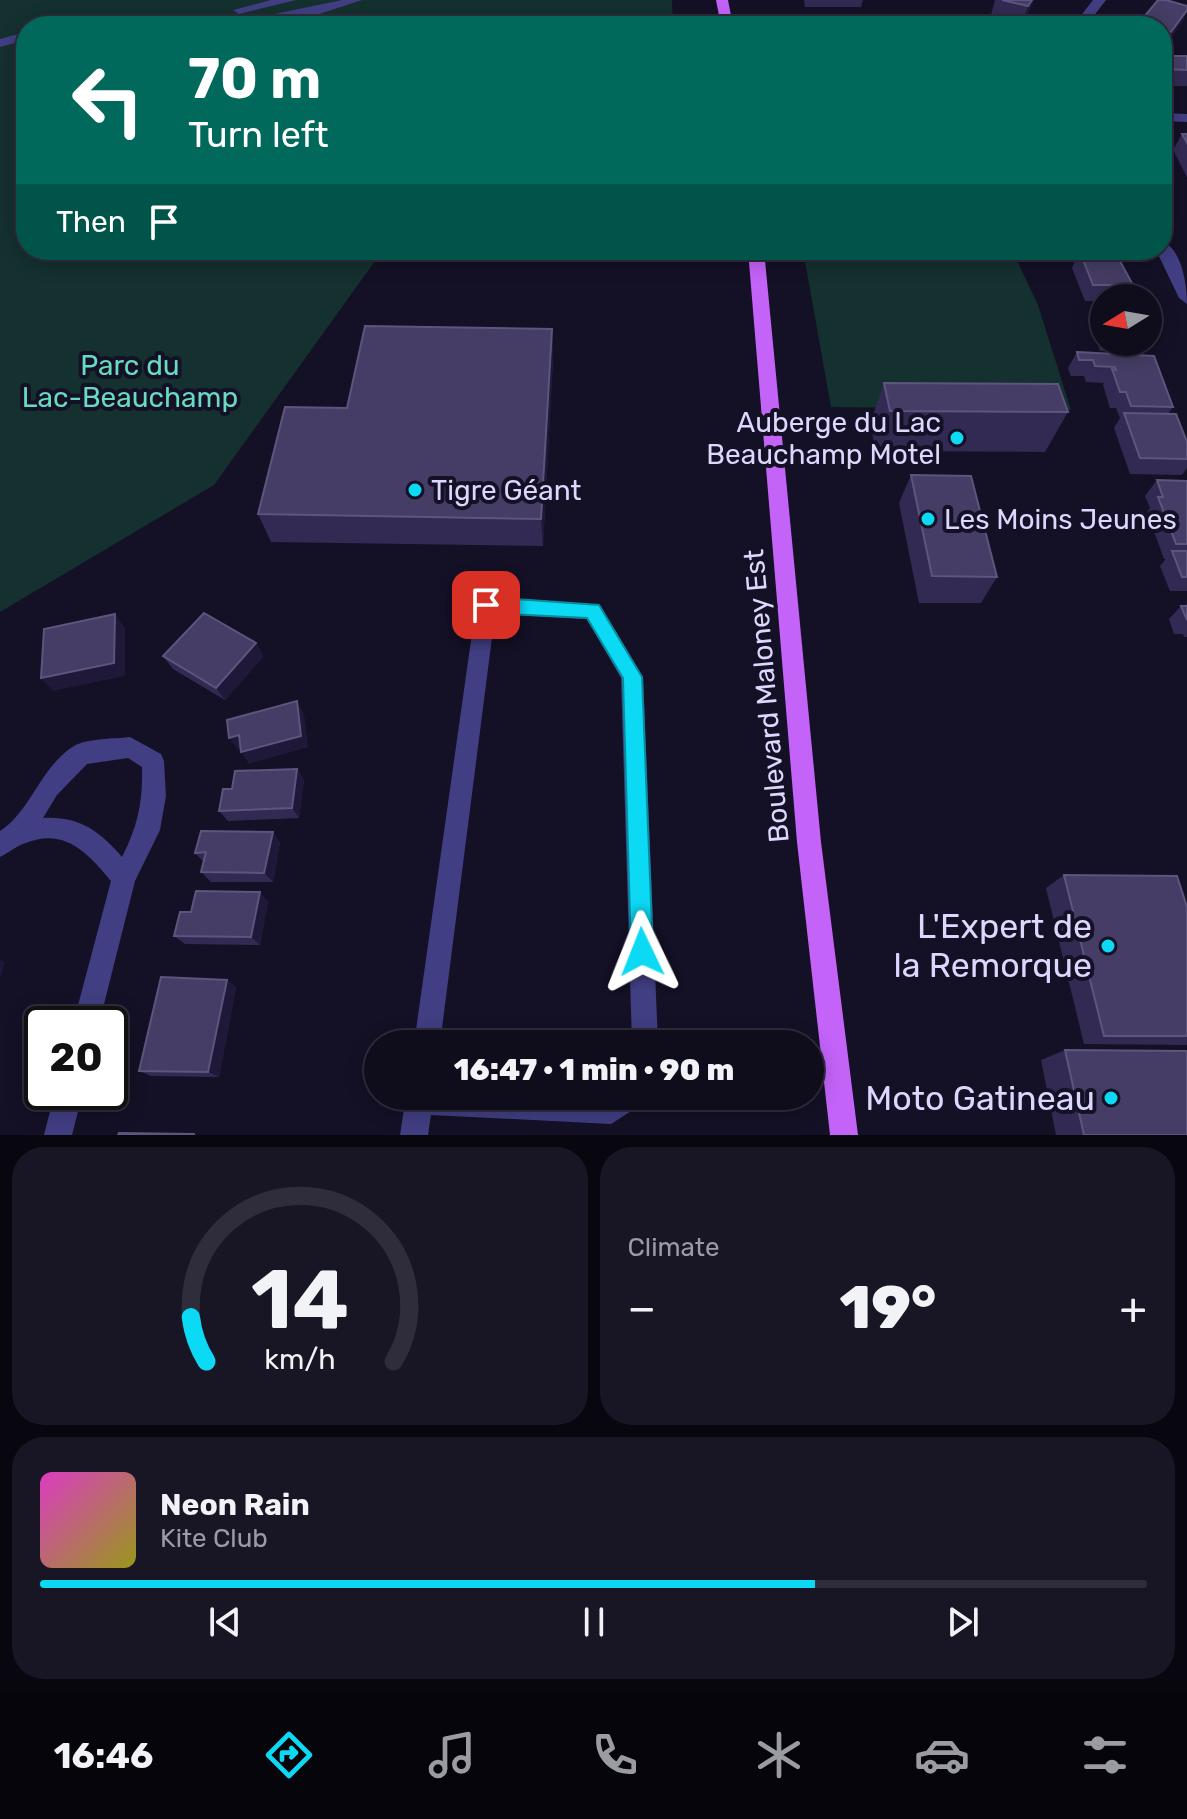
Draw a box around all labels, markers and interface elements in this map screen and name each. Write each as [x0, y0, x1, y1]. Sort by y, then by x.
text: 70 m [188, 46, 321, 112]
icon: left [56, 48, 160, 152]
text: Turn left [188, 113, 329, 156]
icon: arrive [142, 200, 186, 244]
text: Then [56, 204, 126, 240]
north arrow [1090, 284, 1162, 356]
map controls [1090, 284, 1162, 356]
park label: Parc du Lac-Beauchamp [22, 349, 238, 414]
place label: Auberge du Lac Beauchamp Motel [706, 406, 941, 471]
marker: Auberge du Lac Beauchamp Motel [948, 429, 966, 447]
place label: Tigre Géant [431, 474, 582, 507]
marker: Tigre Géant [406, 481, 424, 499]
place label: Les Moins Jeunes [944, 503, 1177, 536]
marker: Les Moins Jeunes [919, 510, 937, 528]
street label: Boulevard Maloney Est [737, 548, 796, 844]
pin [452, 571, 520, 639]
icon: arrive [464, 583, 508, 627]
place label: L'Expert de la Remorque [893, 906, 1092, 986]
position arrow [600, 910, 684, 994]
marker: L'Expert de la Remorque [1099, 937, 1117, 955]
speed limit sign: 20 [24, 1006, 128, 1110]
text: 16:47 · 1 min · 90 m [454, 1052, 734, 1088]
place label: Moto Gatineau [865, 1078, 1095, 1119]
marker: Moto Gatineau [1102, 1089, 1120, 1107]
text: Climate [628, 1232, 720, 1263]
text: 14 [251, 1250, 349, 1349]
text: 19° [840, 1272, 936, 1343]
text: − [628, 1282, 656, 1334]
text: + [1120, 1282, 1147, 1334]
text: km/h [264, 1342, 335, 1376]
text: Neon Rain [160, 1487, 310, 1523]
text: Kite Club [160, 1523, 268, 1554]
icon: previous [203, 1600, 247, 1644]
icon: pause [572, 1600, 616, 1644]
icon: next [941, 1600, 985, 1644]
icon: directions [261, 1727, 317, 1783]
icon: music [424, 1727, 480, 1783]
icon: phone [587, 1727, 643, 1783]
icon: climate [751, 1727, 807, 1783]
icon: car [914, 1727, 970, 1783]
icon: filters [1077, 1727, 1133, 1783]
text: 16:46 [54, 1734, 154, 1777]

